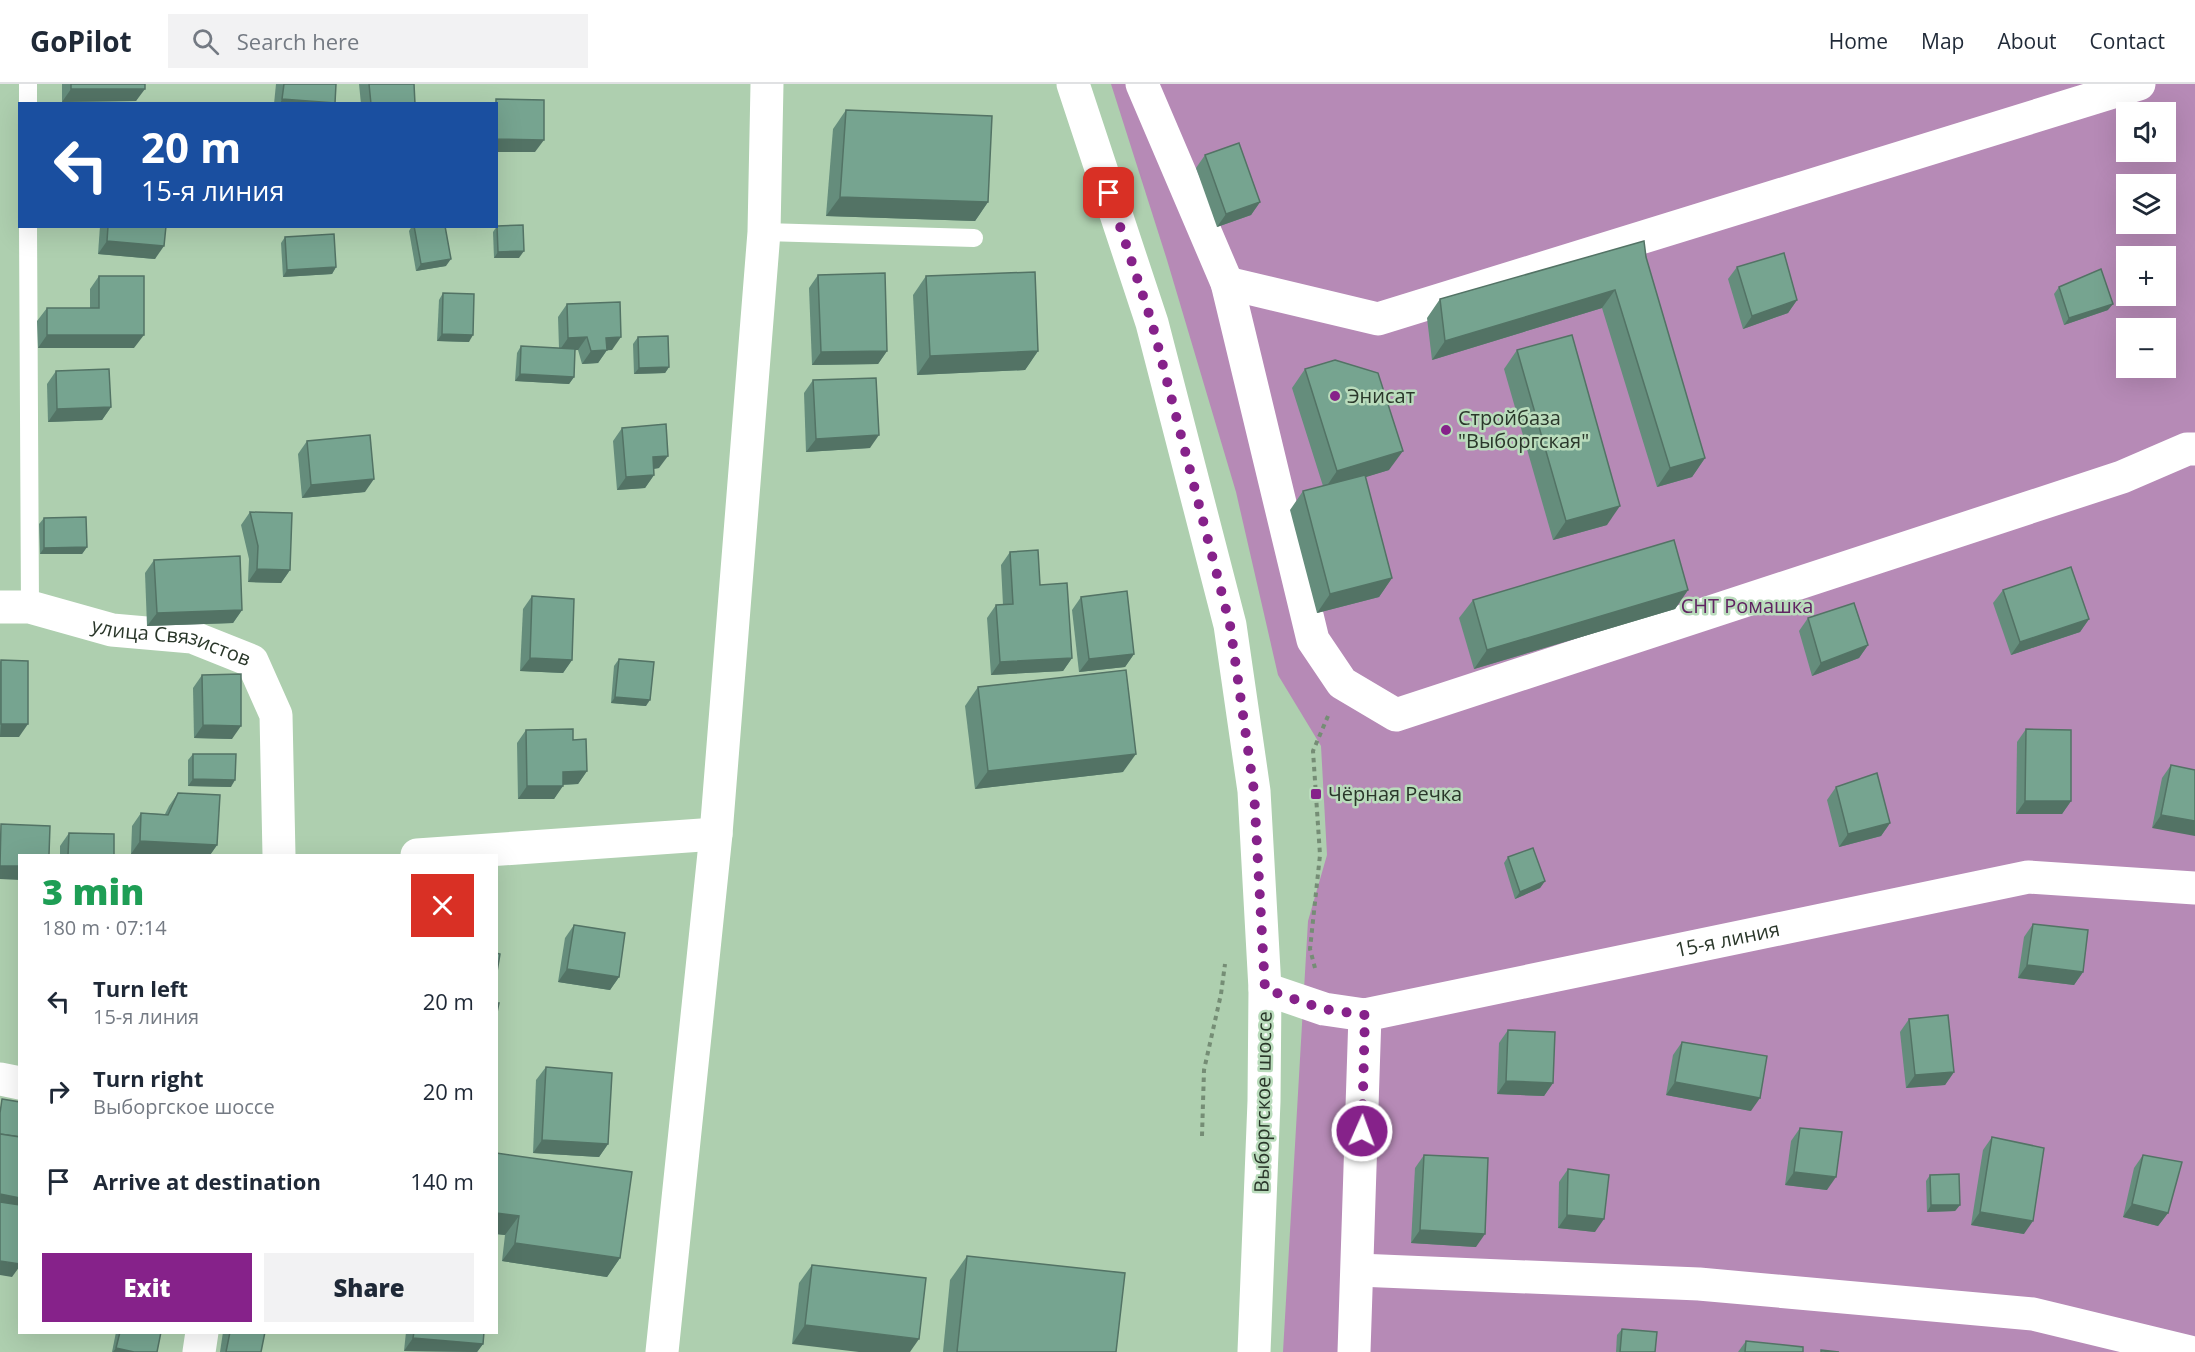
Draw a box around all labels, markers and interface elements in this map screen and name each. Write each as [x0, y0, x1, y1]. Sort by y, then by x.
search box [168, 14, 588, 68]
text: GoPilot [30, 22, 132, 60]
icon: search [189, 25, 222, 58]
text: Search here [237, 26, 359, 56]
text: Home [1829, 27, 1888, 55]
text: Map [1921, 27, 1964, 55]
text: About [1997, 27, 2057, 55]
text: Contact [2090, 27, 2165, 55]
map controls [2116, 102, 2176, 378]
button: sound [2116, 102, 2176, 162]
text: 20 m [141, 118, 241, 175]
icon: left [42, 126, 120, 204]
pin [1083, 167, 1134, 218]
text: 15-я линия [141, 172, 284, 209]
button: layers [2116, 174, 2176, 234]
icon: arrive [1092, 176, 1125, 209]
button: + [2116, 246, 2176, 306]
button: − [2116, 318, 2176, 378]
place label: Энисат [1347, 382, 1415, 409]
marker: Энисат [1328, 389, 1342, 403]
place label: Стройбаза "Выборгская" [1458, 404, 1589, 454]
marker: Стройбаза "Выборгская" [1439, 423, 1453, 437]
park label: СНТ Ромашка [1681, 592, 1813, 619]
street label: улица Связистов [89, 611, 255, 672]
place label: Чёрная Речка [1328, 780, 1462, 807]
marker: Чёрная Речка [1309, 787, 1323, 801]
text: 3 min [42, 867, 144, 916]
button: close [411, 874, 474, 937]
text: 180 m · 07:14 [42, 914, 167, 941]
street label: 15-я линия [1673, 915, 1782, 963]
text: Turn left [93, 973, 188, 1003]
icon: left [42, 985, 75, 1018]
text: 20 m [423, 986, 474, 1016]
text: 15-я линия [93, 1003, 199, 1030]
street label: Выборгское шоссе [1247, 1011, 1278, 1193]
text: Turn right [93, 1063, 204, 1093]
icon: right [42, 1075, 75, 1108]
text: 20 m [423, 1076, 474, 1106]
text: Выборгское шоссе [93, 1093, 275, 1120]
position arrow [1330, 1099, 1394, 1163]
icon: arrive [42, 1165, 75, 1198]
text: Arrive at destination [93, 1166, 321, 1196]
text: 140 m [410, 1166, 474, 1196]
button: Exit [42, 1253, 252, 1322]
button: Share [264, 1253, 474, 1322]

